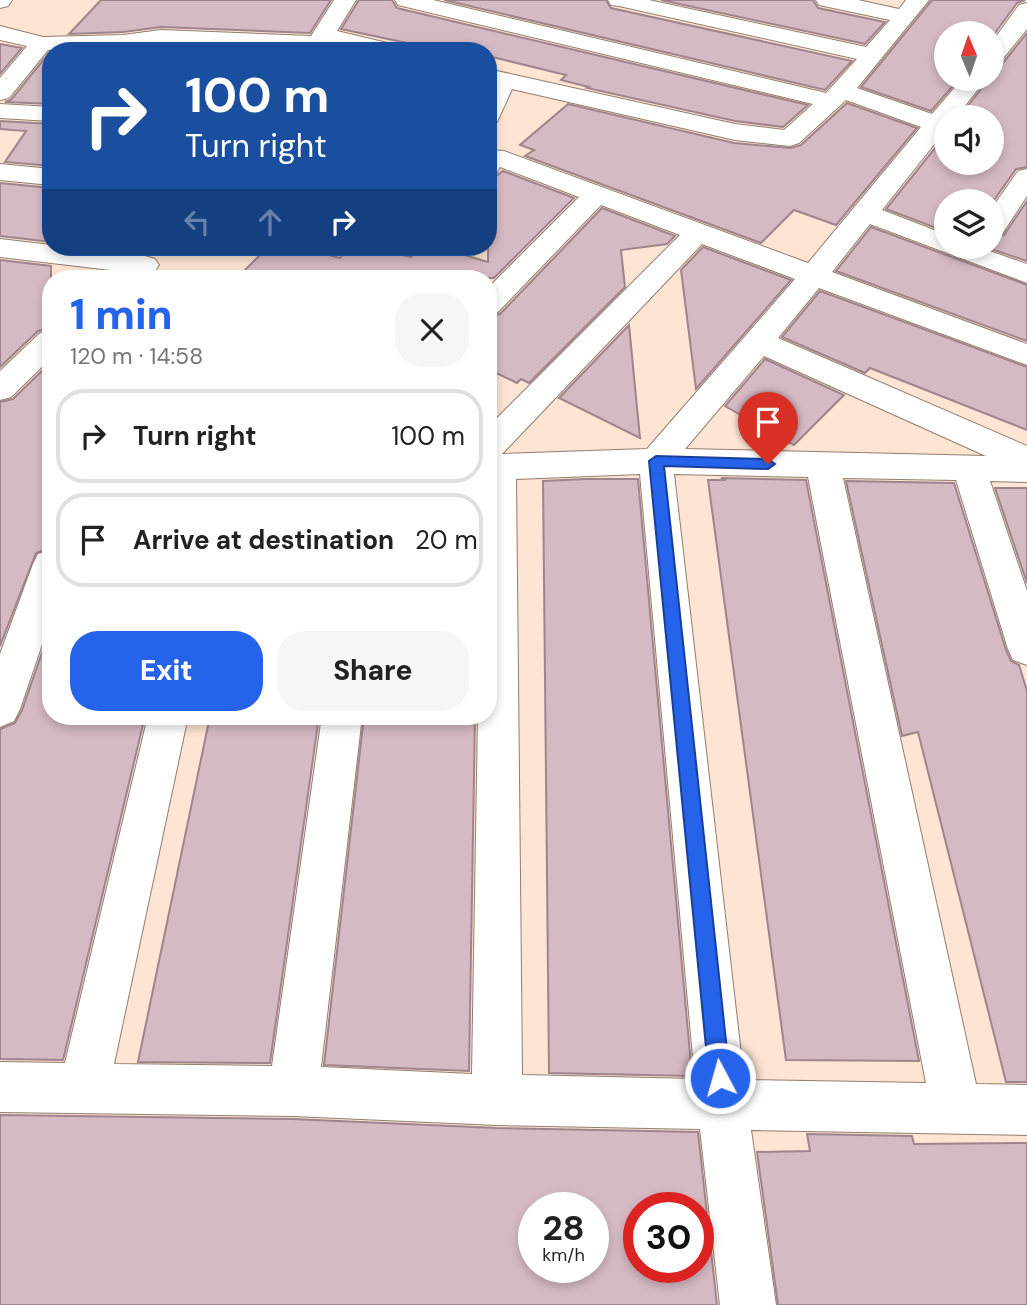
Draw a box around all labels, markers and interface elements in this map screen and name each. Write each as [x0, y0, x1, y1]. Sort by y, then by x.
north arrow [934, 21, 1004, 91]
map controls [934, 21, 1004, 259]
text: 100 m [185, 63, 329, 127]
icon: right [70, 70, 161, 161]
button: sound [934, 105, 1004, 175]
text: Turn right [185, 125, 327, 167]
button: layers [934, 189, 1004, 259]
icon: left [178, 203, 216, 241]
icon: ahead [251, 203, 289, 241]
icon: right [324, 203, 362, 241]
text: 1 min [70, 287, 173, 342]
button: close [395, 293, 469, 367]
text: 120 m · 14:58 [70, 341, 203, 371]
pin [738, 392, 798, 464]
icon: arrive [749, 403, 787, 441]
icon: right [74, 417, 112, 455]
text: Turn right [133, 419, 257, 453]
text: 100 m [391, 419, 465, 453]
icon: arrive [74, 521, 112, 559]
text: Arrive at destination [133, 523, 394, 557]
text: 20 m [415, 523, 478, 557]
button: Exit [70, 631, 263, 711]
button: Share [277, 631, 469, 711]
position arrow [683, 1041, 757, 1115]
speed limit sign: 30 [623, 1192, 714, 1283]
text: 28 [542, 1205, 585, 1251]
text: km/h [542, 1243, 585, 1267]

